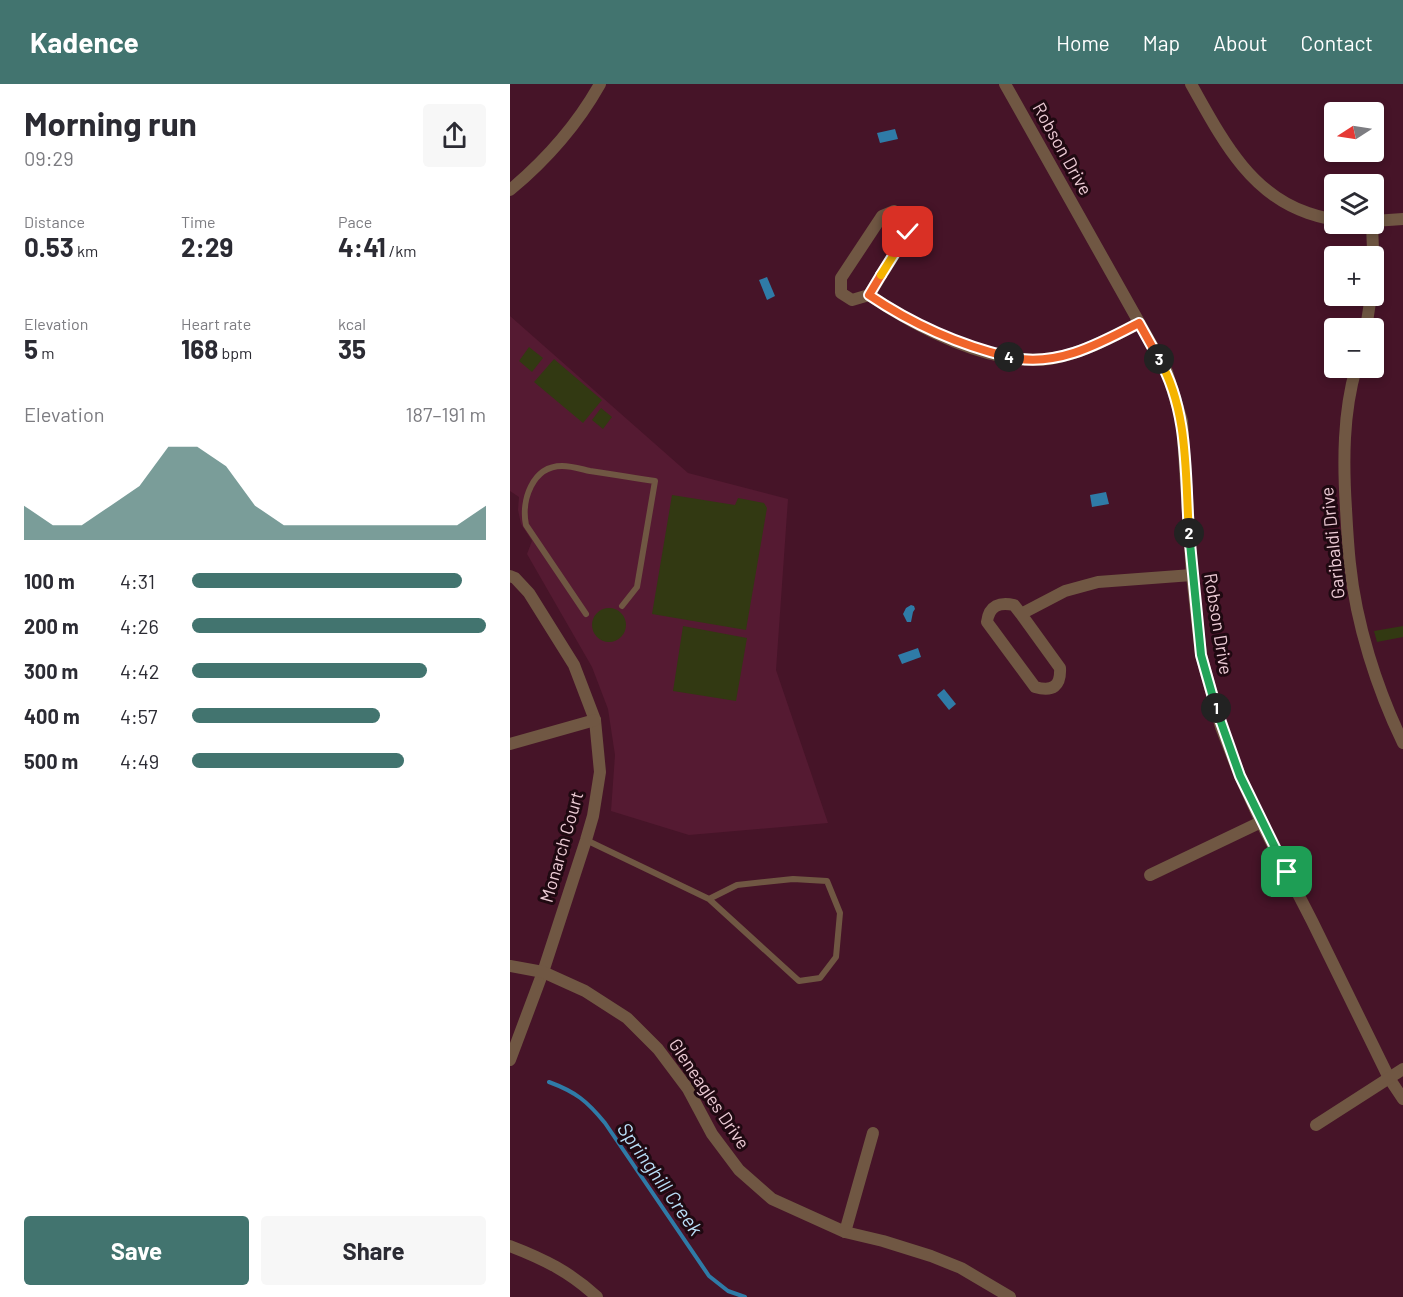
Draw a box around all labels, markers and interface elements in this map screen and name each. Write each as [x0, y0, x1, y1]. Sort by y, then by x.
text: Kadence [30, 25, 139, 59]
text: Home [1056, 30, 1110, 55]
text: Map [1143, 30, 1180, 55]
text: About [1213, 30, 1268, 55]
text: Contact [1301, 30, 1373, 55]
street label: Robson Drive [1028, 98, 1097, 199]
north arrow [1324, 102, 1384, 162]
map controls [1324, 102, 1384, 378]
text: Morning run [24, 103, 197, 143]
button: share [423, 104, 486, 167]
text: 09:29 [24, 146, 74, 170]
button: layers [1324, 174, 1384, 234]
pin [882, 206, 933, 257]
text: Distance [24, 212, 85, 231]
text: Time [181, 212, 216, 231]
text: Pace [338, 212, 372, 231]
icon: check [891, 215, 924, 248]
text: 0.53 [24, 231, 74, 262]
text: 2:29 [181, 231, 233, 262]
text: 4:41 [338, 231, 386, 262]
text: km [74, 241, 98, 260]
text: /km [386, 241, 417, 260]
button: + [1324, 246, 1384, 306]
text: Elevation [24, 314, 88, 333]
text: Heart rate [181, 314, 251, 333]
text: kcal [338, 314, 366, 333]
button: − [1324, 318, 1384, 378]
text: 5 [24, 333, 38, 364]
text: 168 [181, 333, 218, 364]
text: 35 [338, 333, 366, 364]
pin: 4 [994, 342, 1024, 372]
text: m [38, 343, 54, 362]
text: bpm [218, 343, 252, 362]
pin: 3 [1144, 344, 1174, 374]
text: 4 [1004, 347, 1014, 366]
text: 3 [1155, 349, 1163, 368]
text: Elevation [24, 402, 105, 426]
text: 187–191 m [406, 402, 486, 426]
street label: Garibaldi Drive [1315, 486, 1349, 600]
pin: 2 [1174, 518, 1204, 548]
text: 2 [1185, 523, 1193, 542]
text: 100 m [24, 569, 75, 593]
text: 4:31 [120, 569, 155, 593]
street label: Robson Drive [1200, 572, 1238, 676]
text: 200 m [24, 614, 79, 638]
text: 4:26 [120, 614, 159, 638]
text: 300 m [24, 659, 78, 683]
text: 4:42 [120, 659, 160, 683]
pin: 1 [1201, 693, 1231, 723]
text: 1 [1213, 698, 1219, 717]
text: 400 m [24, 704, 80, 728]
text: 4:57 [120, 704, 158, 728]
text: 500 m [24, 749, 78, 773]
text: 4:49 [120, 749, 159, 773]
street label: Monarch Court [535, 789, 587, 905]
pin [1261, 846, 1312, 897]
icon: arrive [1270, 855, 1303, 888]
street label: Gleneagles Drive [665, 1034, 755, 1153]
water label: Springhill Creek [613, 1117, 709, 1240]
button: Save [24, 1216, 249, 1285]
button: Share [261, 1216, 486, 1285]

